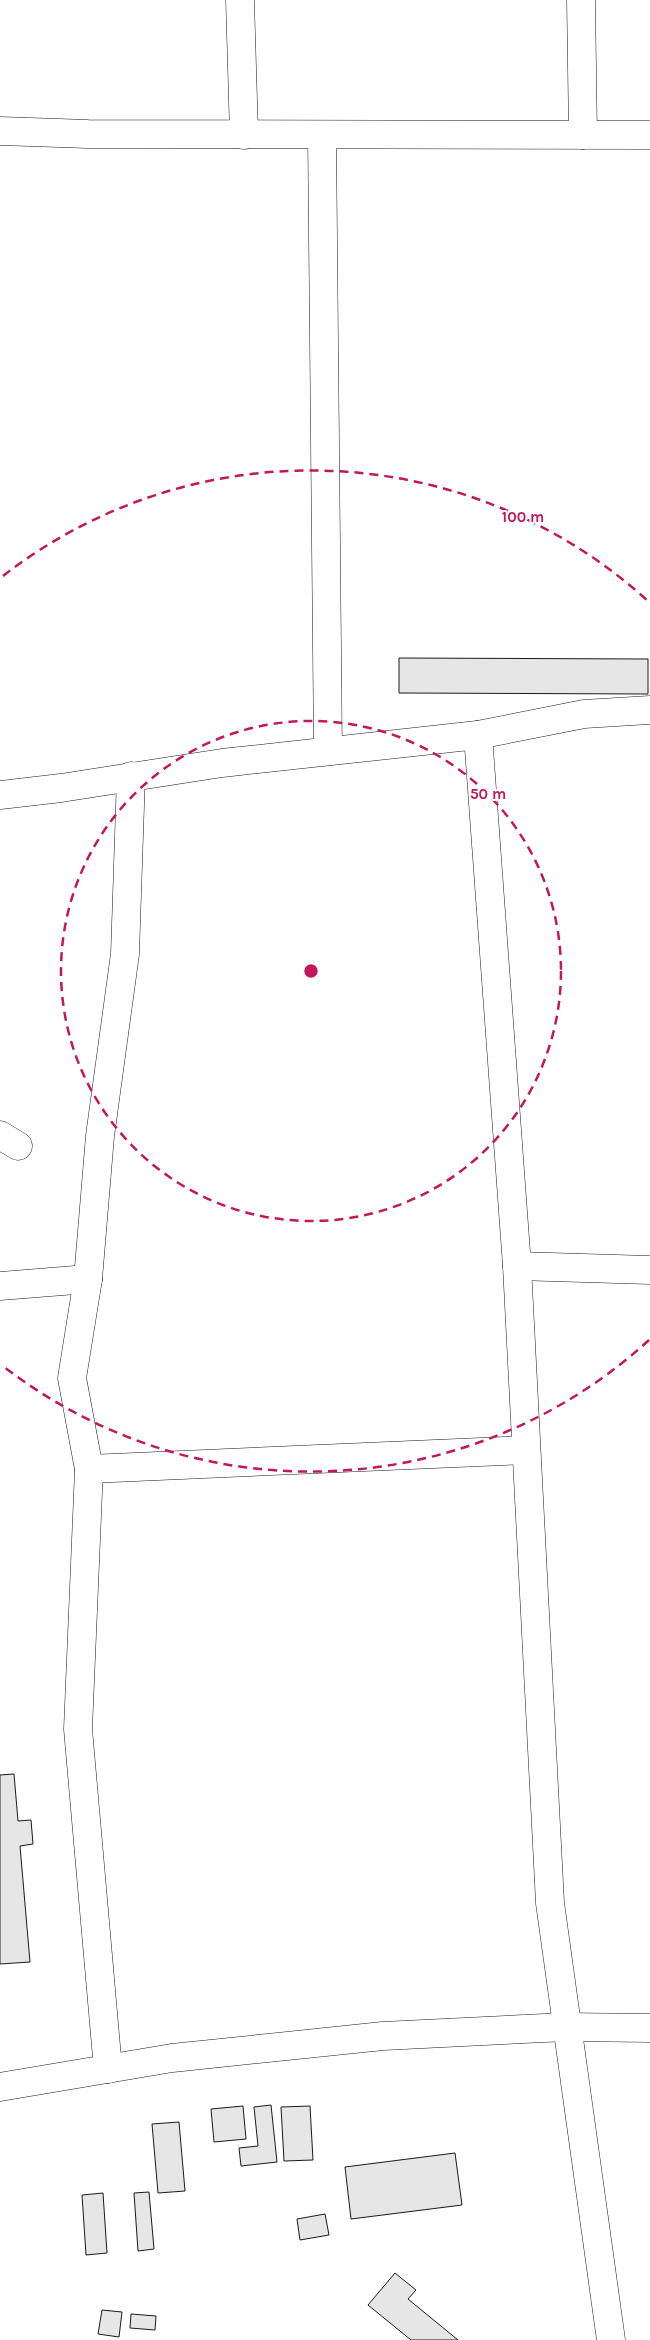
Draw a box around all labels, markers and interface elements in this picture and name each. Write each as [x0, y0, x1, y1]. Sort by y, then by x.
text: 100 m [502, 508, 544, 526]
text: 50 m [470, 785, 506, 803]
centre of rings [302, 962, 320, 980]

